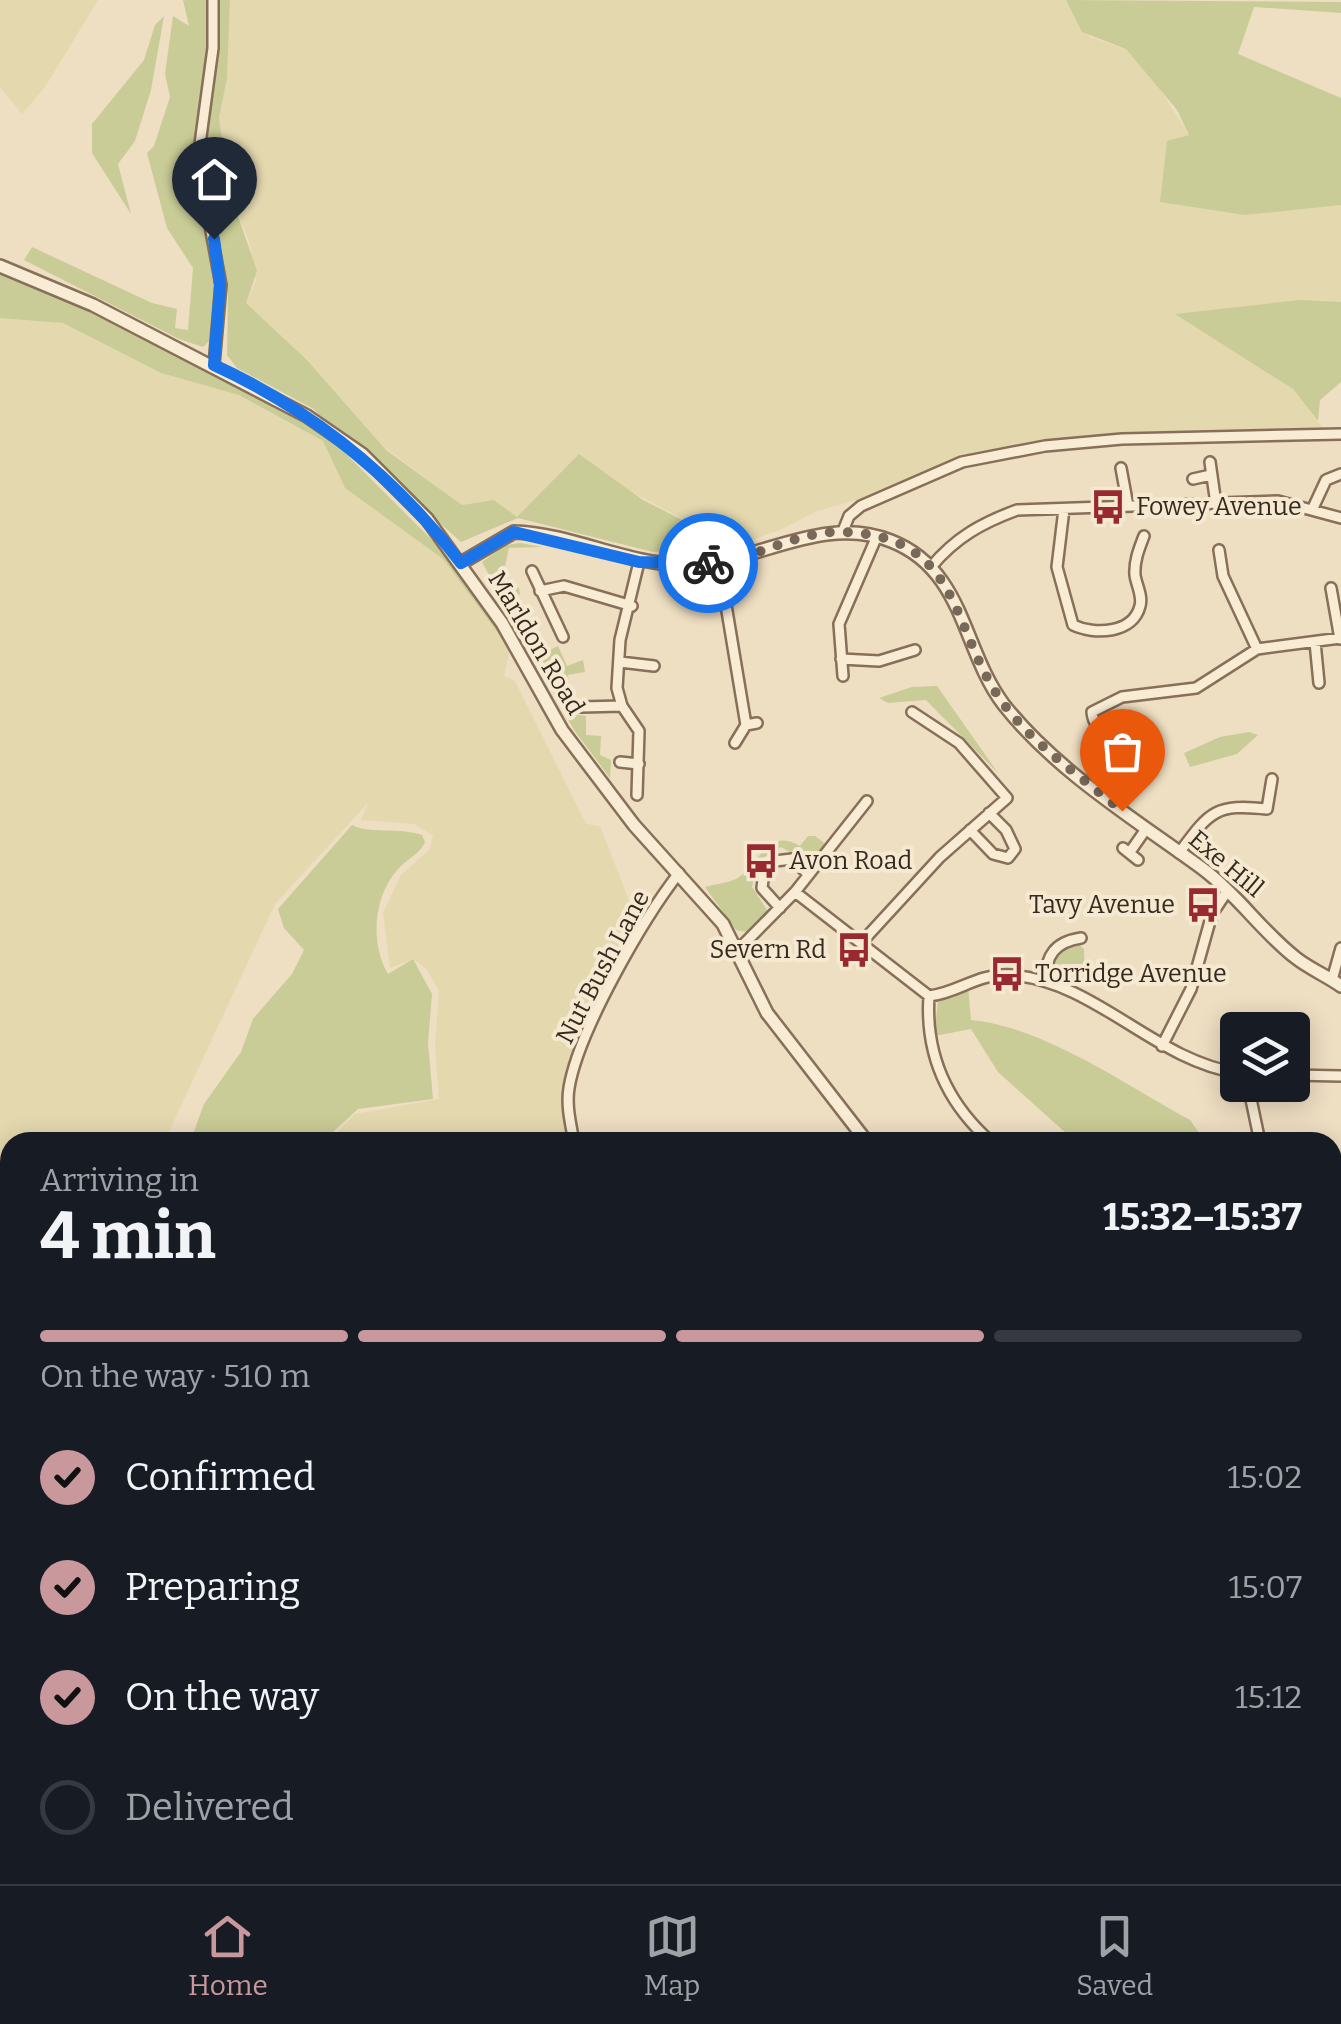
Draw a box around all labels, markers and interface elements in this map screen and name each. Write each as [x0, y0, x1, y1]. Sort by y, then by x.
pin [172, 137, 257, 240]
icon: home [187, 152, 242, 207]
bus stop icon: Fowey Avenue [1089, 488, 1127, 526]
place label: Fowey Avenue [1136, 492, 1302, 522]
courier [658, 513, 758, 613]
icon: bike [681, 536, 736, 591]
street label: Marldon Road [481, 566, 591, 720]
pin [1080, 709, 1165, 812]
icon: bag [1095, 724, 1150, 779]
street label: Exe Hill [1183, 824, 1269, 904]
bus stop icon: Avon Road [742, 842, 780, 880]
place label: Avon Road [789, 846, 912, 876]
street label: Nut Bush Lane [550, 885, 656, 1049]
bus stop icon: Tavy Avenue [1184, 886, 1222, 924]
place label: Tavy Avenue [1029, 890, 1175, 920]
bus stop icon: Severn Rd [835, 931, 873, 969]
place label: Severn Rd [709, 935, 826, 965]
bus stop icon: Torridge Avenue [988, 955, 1026, 993]
place label: Torridge Avenue [1035, 959, 1227, 989]
map controls [1220, 1012, 1310, 1102]
button: layers [1220, 1012, 1310, 1102]
text: Arriving in [40, 1161, 199, 1199]
text: 15:32–15:37 [1103, 1194, 1302, 1240]
text: 4 min [40, 1197, 216, 1275]
text: On the way · 510 m [40, 1357, 310, 1395]
icon: check [40, 1450, 95, 1505]
text: Confirmed [125, 1454, 315, 1500]
text: 15:02 [1227, 1458, 1302, 1496]
icon: check [40, 1560, 95, 1615]
text: Preparing [125, 1564, 300, 1610]
text: 15:07 [1229, 1568, 1302, 1606]
icon: check [40, 1670, 95, 1725]
text: On the way [125, 1674, 319, 1720]
text: 15:12 [1235, 1678, 1302, 1716]
text: Delivered [125, 1784, 294, 1830]
tab: Home [188, 1909, 268, 2002]
tab: Map [644, 1909, 700, 2002]
tab: Saved [1076, 1909, 1153, 2002]

